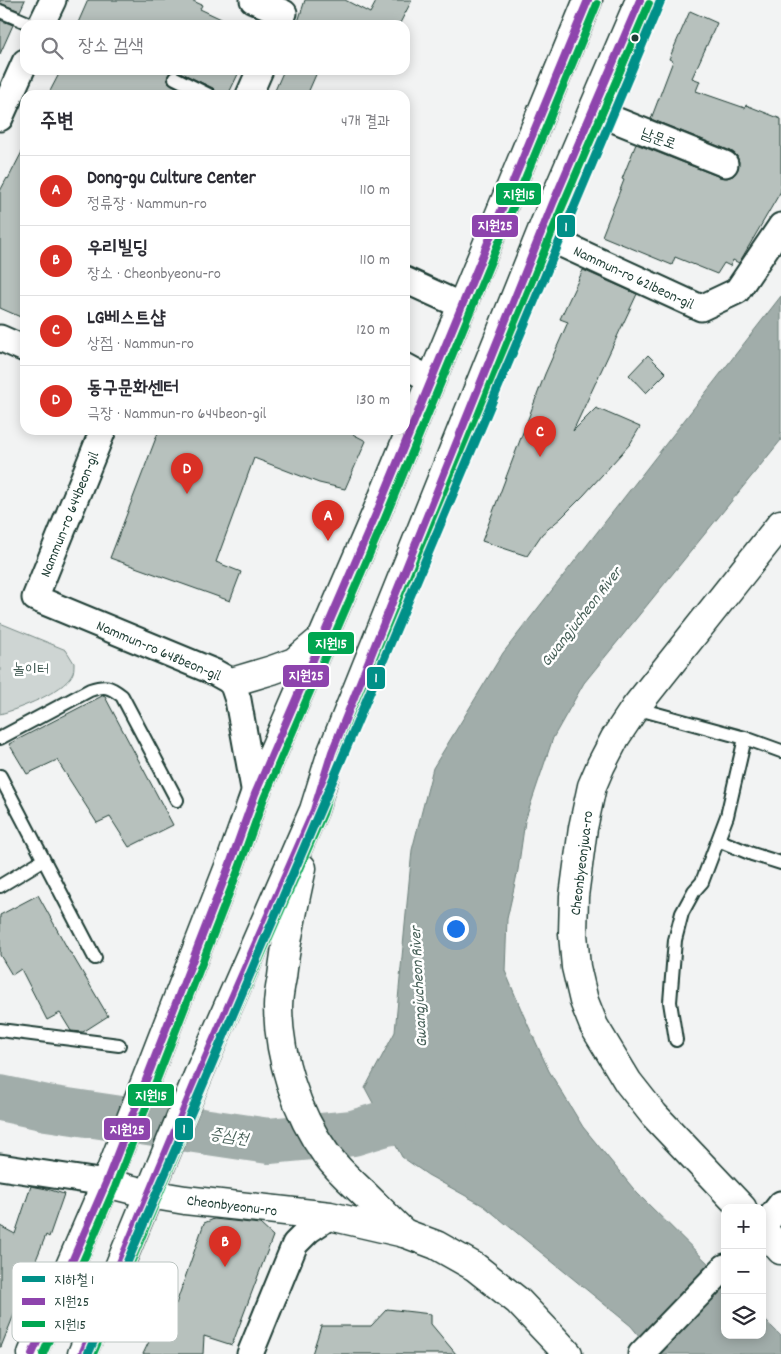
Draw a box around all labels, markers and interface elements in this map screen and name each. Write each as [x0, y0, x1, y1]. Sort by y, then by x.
search box [20, 20, 410, 75]
unlabelled marker [630, 33, 640, 43]
icon: search [38, 34, 66, 62]
text: 장소 검색 [78, 34, 144, 61]
text: 주변 [40, 108, 74, 138]
text: 4개 결과 [341, 111, 390, 134]
street label: 남문로 [637, 123, 679, 157]
text: Dong-gu Culture Center [87, 166, 256, 193]
text: A [52, 179, 60, 202]
text: 110 m [360, 179, 390, 202]
line badge: 지원15 [495, 182, 542, 206]
text: 지원15 [503, 186, 536, 206]
text: 정류장 · Nammun-ro [87, 193, 207, 216]
line badge: 지원25 [471, 214, 519, 238]
line badge: 1 [556, 214, 576, 238]
text: 지원25 [477, 217, 513, 237]
text: 1 [564, 218, 568, 238]
text: 우리빌딩 [87, 236, 148, 263]
street label: Nammun-ro 621beon-gil [569, 241, 698, 317]
text: B [52, 249, 60, 272]
text: 110 m [360, 249, 390, 272]
text: 장소 · Cheonbyeonu-ro [87, 263, 221, 286]
text: LG베스트샵 [87, 306, 166, 333]
text: C [52, 319, 60, 342]
text: 120 m [356, 319, 390, 342]
text: 상점 · Nammun-ro [87, 333, 194, 356]
text: 동구문화센터 [87, 376, 179, 403]
text: D [52, 389, 60, 412]
text: 130 m [356, 389, 390, 412]
text: 극장 · Nammun-ro 644beon-gil [87, 403, 266, 426]
pin: C [524, 416, 556, 457]
street label: Nammun-ro 644beon-gil [36, 448, 106, 581]
pin: D [171, 453, 203, 494]
pin: A [312, 500, 344, 541]
water label: Gwangjucheon River [536, 561, 629, 672]
street label: Nammun-ro 648beon-gil [92, 616, 224, 688]
line badge: 지원15 [307, 631, 355, 655]
text: 지원15 [315, 635, 348, 655]
park label: 놀이터 [13, 660, 49, 682]
line badge: 지원25 [282, 664, 330, 688]
line badge: 1 [366, 666, 386, 690]
text: 지원25 [288, 667, 324, 687]
text: 1 [374, 669, 378, 689]
street label: Cheonbyeonjwa-ro [566, 809, 600, 917]
your location [443, 916, 469, 942]
water label: Gwangjucheon River [405, 924, 434, 1048]
line badge: 지원15 [127, 1083, 175, 1107]
text: 지원15 [135, 1087, 168, 1107]
line badge: 지원25 [103, 1117, 151, 1141]
line badge: 1 [174, 1117, 194, 1141]
text: 1 [182, 1120, 186, 1140]
text: 지원25 [109, 1121, 145, 1141]
water label: 증심천 [208, 1123, 252, 1152]
street label: Cheonbyeonu-ro [185, 1191, 279, 1223]
map controls [721, 1204, 766, 1339]
button: + [721, 1204, 766, 1249]
pin: B [209, 1226, 241, 1267]
button: − [721, 1249, 766, 1294]
legend [12, 1262, 178, 1342]
text: 지하철 1 [54, 1271, 94, 1291]
text: 지원25 [54, 1293, 89, 1313]
button: layers [721, 1294, 766, 1339]
text: 지원15 [54, 1316, 86, 1336]

